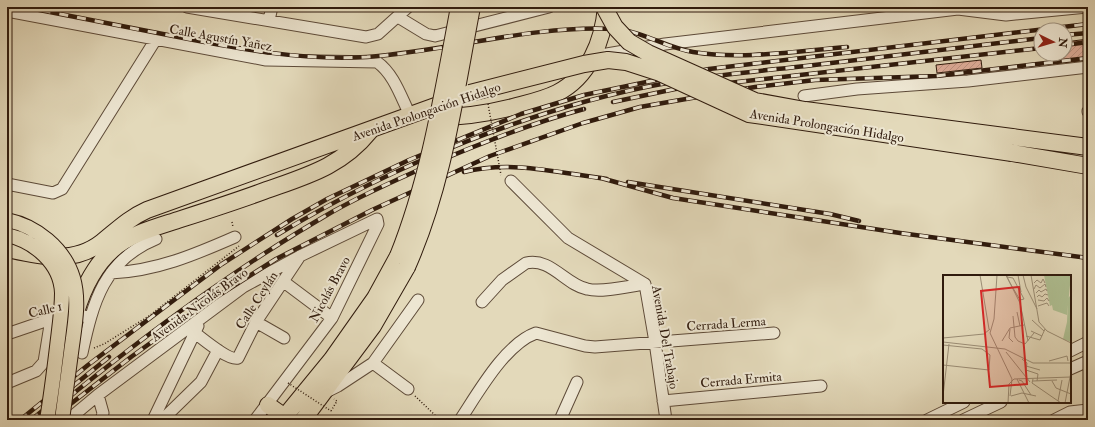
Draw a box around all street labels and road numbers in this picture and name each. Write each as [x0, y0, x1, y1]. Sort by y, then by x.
street label: Calle Agustín Yañez [168, 21, 274, 55]
street label: Avenida Prolongación Hidalgo [349, 79, 503, 145]
street label: Avenida Prolongación Hidalgo [748, 106, 905, 146]
street label: Nicolás Bravo [306, 254, 354, 325]
street label: Avenida Nicolás Bravo [147, 264, 251, 346]
street label: Calle Ceylán [232, 268, 282, 333]
street label: Avenida Del Trabajo [648, 283, 682, 390]
street label: Calle 1 [27, 298, 64, 322]
street label: Cerrada Lerma [686, 313, 767, 335]
street label: Cerrada Ermita [700, 368, 783, 392]

